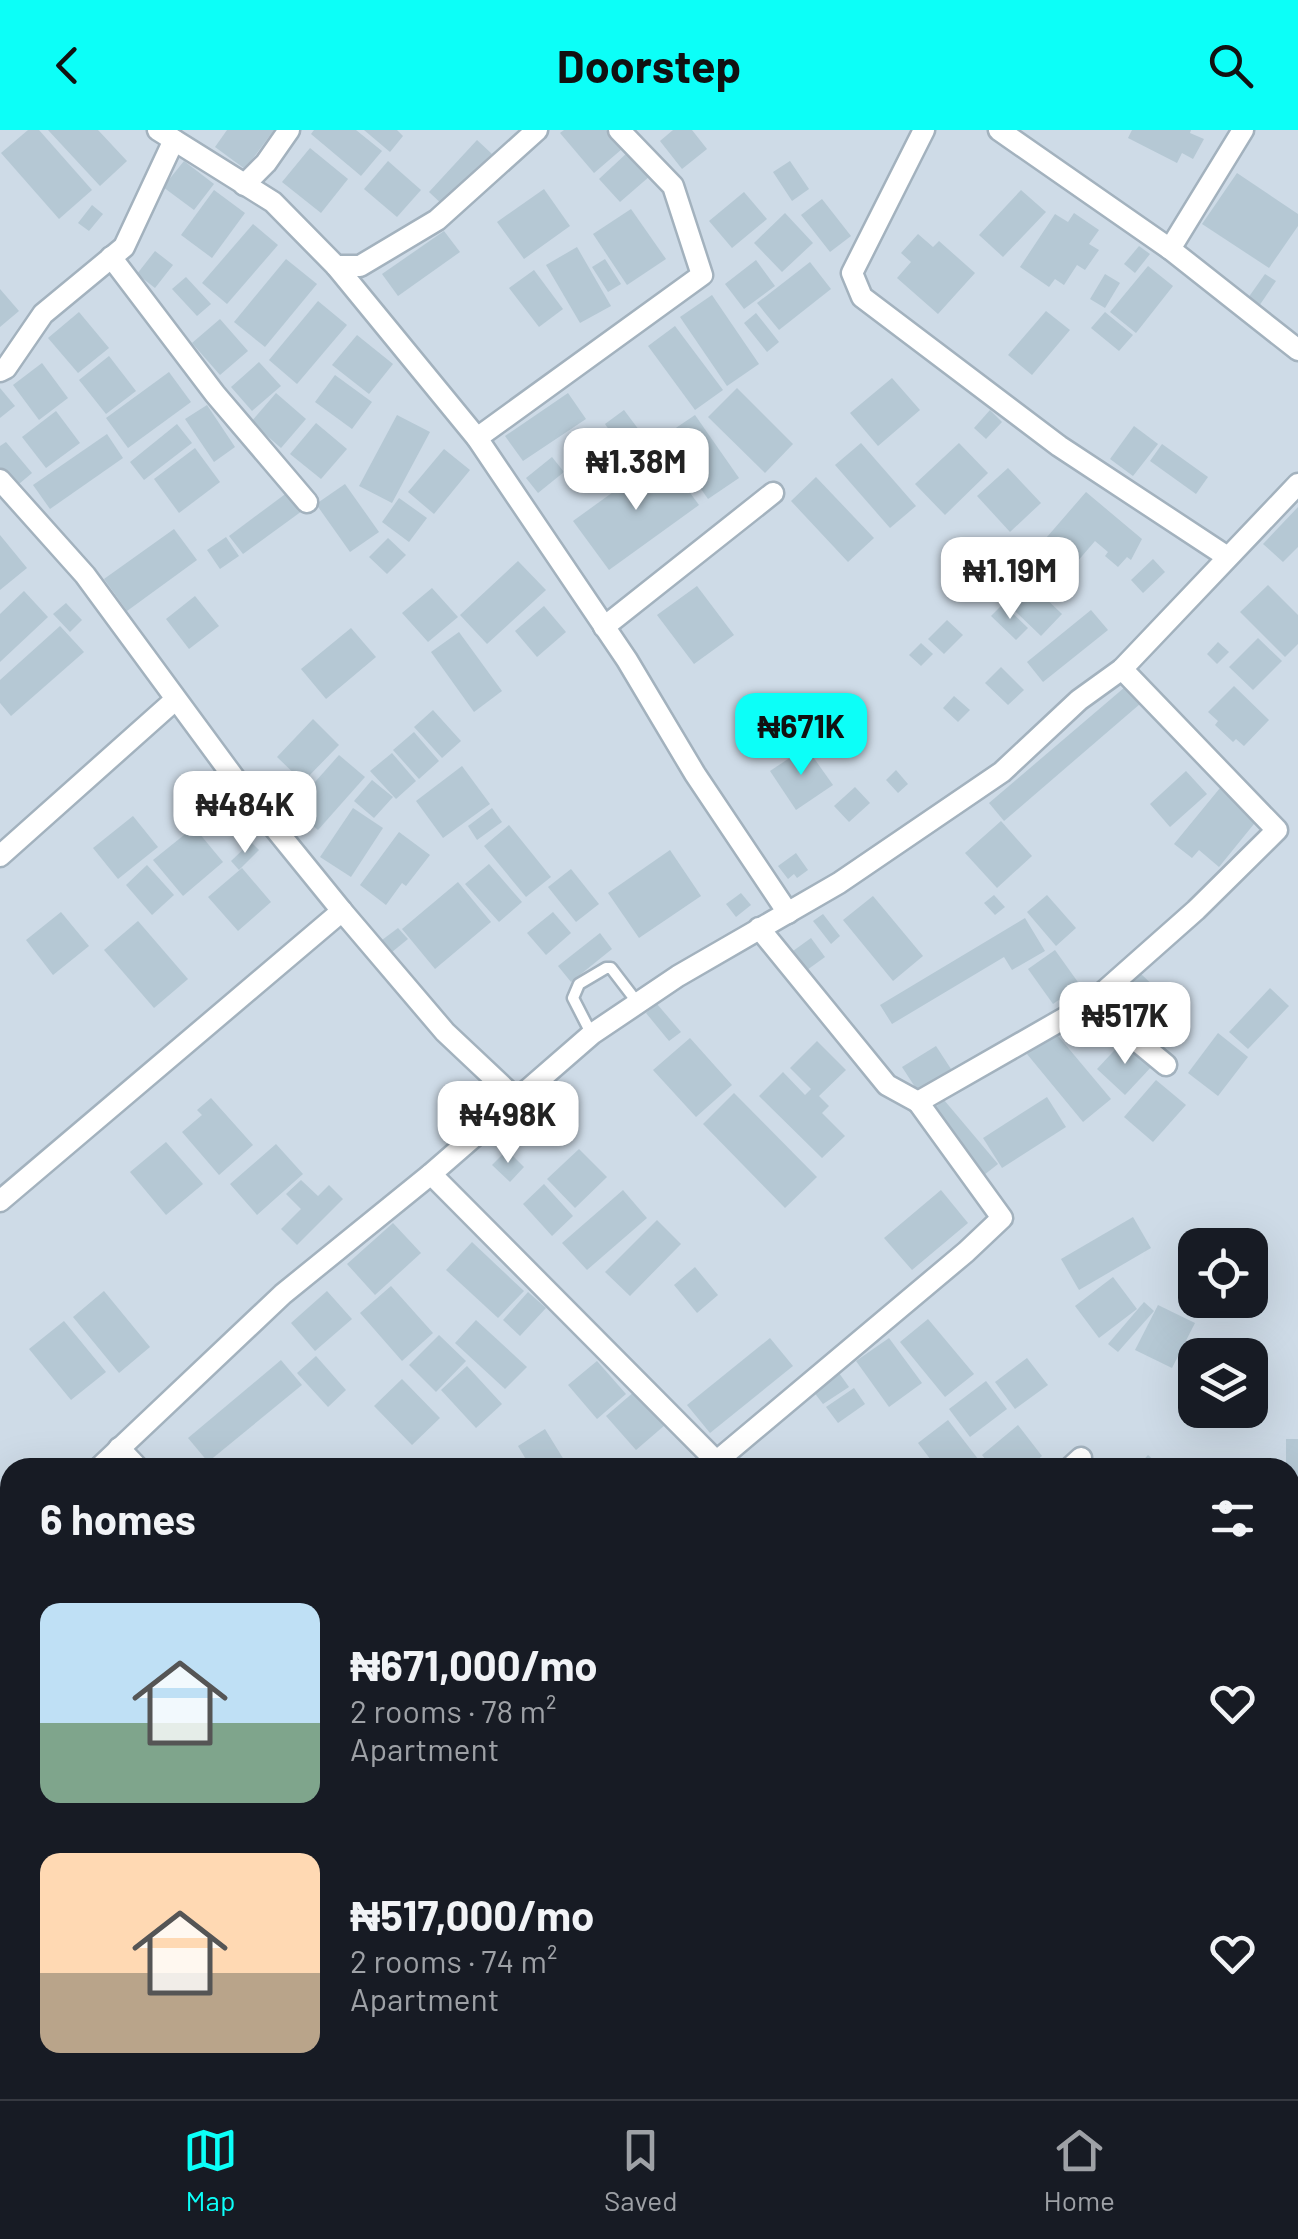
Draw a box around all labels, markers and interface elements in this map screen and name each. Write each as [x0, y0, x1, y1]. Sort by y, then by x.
icon: back [40, 38, 95, 93]
text: Doorstep [557, 38, 741, 92]
icon: search [1203, 38, 1258, 93]
pin: ₦1.38M [555, 428, 717, 513]
text: ₦1.38M [586, 441, 686, 479]
pin: ₦1.19M [929, 537, 1091, 622]
text: ₦1.19M [963, 550, 1057, 588]
pin: ₦671K [731, 693, 871, 778]
text: ₦671K [757, 706, 845, 744]
pin: ₦484K [175, 771, 315, 856]
text: ₦484K [195, 784, 295, 822]
pin: ₦517K [1055, 982, 1195, 1067]
text: ₦517K [1081, 995, 1169, 1033]
pin: ₦498K [438, 1081, 578, 1166]
text: ₦498K [460, 1094, 556, 1132]
map controls [1178, 1228, 1268, 1428]
button: locate [1178, 1228, 1268, 1318]
button: layers [1178, 1338, 1268, 1428]
icon: filters [1205, 1491, 1260, 1546]
text: 6 homes [40, 1493, 196, 1543]
text: ₦671,000/mo [350, 1639, 598, 1689]
icon: home [120, 1643, 240, 1763]
icon: heart [1205, 1676, 1260, 1731]
text: 2 rooms · 78 m² [350, 1691, 556, 1729]
text: Apartment [350, 1729, 499, 1767]
text: ₦517,000/mo [350, 1889, 594, 1939]
icon: home [120, 1893, 240, 2013]
icon: heart [1205, 1926, 1260, 1981]
text: 2 rooms · 74 m² [350, 1941, 557, 1979]
text: Apartment [350, 1979, 499, 2017]
tab: Map [183, 2123, 238, 2217]
tab: Saved [604, 2123, 678, 2217]
tab: Home [1044, 2123, 1115, 2217]

